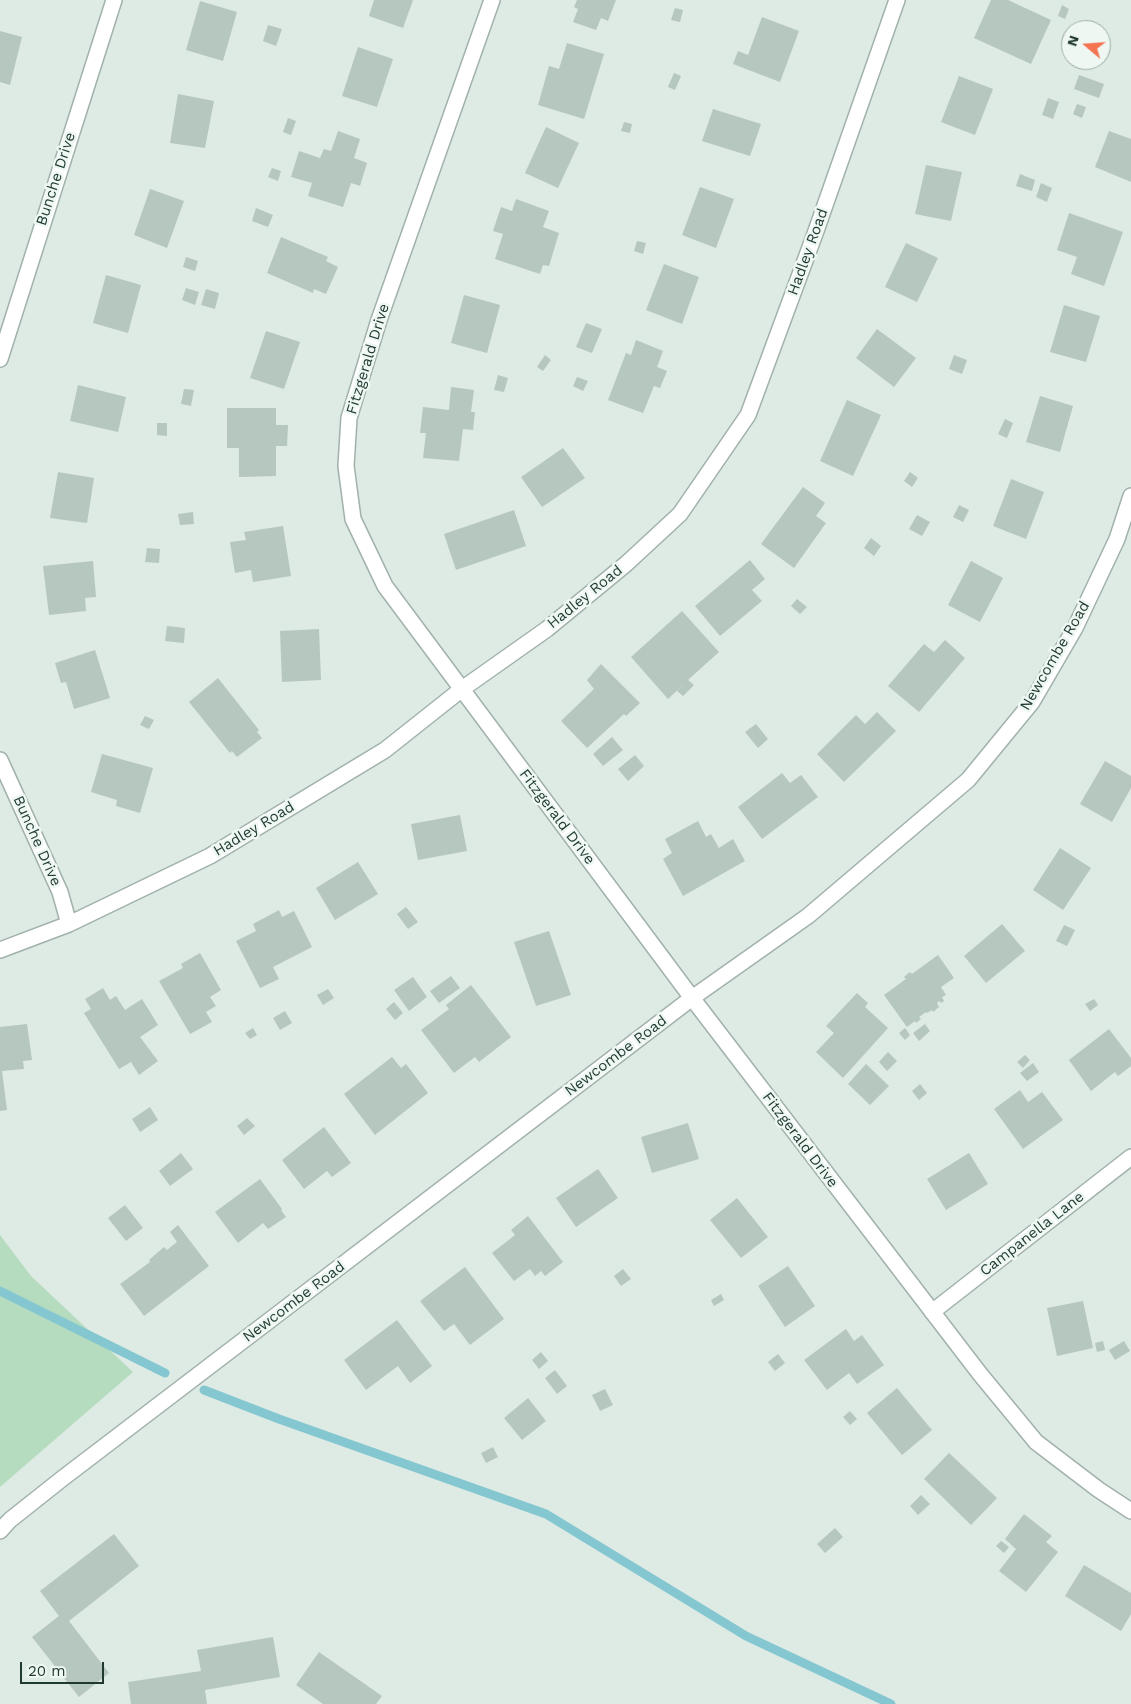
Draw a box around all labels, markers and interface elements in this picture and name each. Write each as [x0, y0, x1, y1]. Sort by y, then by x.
north arrow [1061, 20, 1111, 70]
text: N [1063, 33, 1082, 48]
street label: Bunche Drive [32, 130, 80, 228]
street label: Hadley Road [784, 206, 832, 298]
street label: Fitzgerald Drive [343, 301, 393, 417]
street label: Hadley Road [544, 561, 626, 633]
street label: Newcombe Road [1016, 598, 1094, 714]
street label: Fitzgerald Drive [515, 766, 599, 868]
street label: Bunche Drive [9, 793, 65, 889]
street label: Hadley Road [210, 798, 298, 860]
street label: Newcombe Road [561, 1012, 671, 1100]
street label: Fitzgerald Drive [758, 1089, 842, 1191]
street label: Campanella Lane [976, 1188, 1088, 1280]
street label: Newcombe Road [239, 1258, 349, 1346]
scale bar [22, 1652, 106, 1684]
text: 20 m [28, 1662, 66, 1680]

